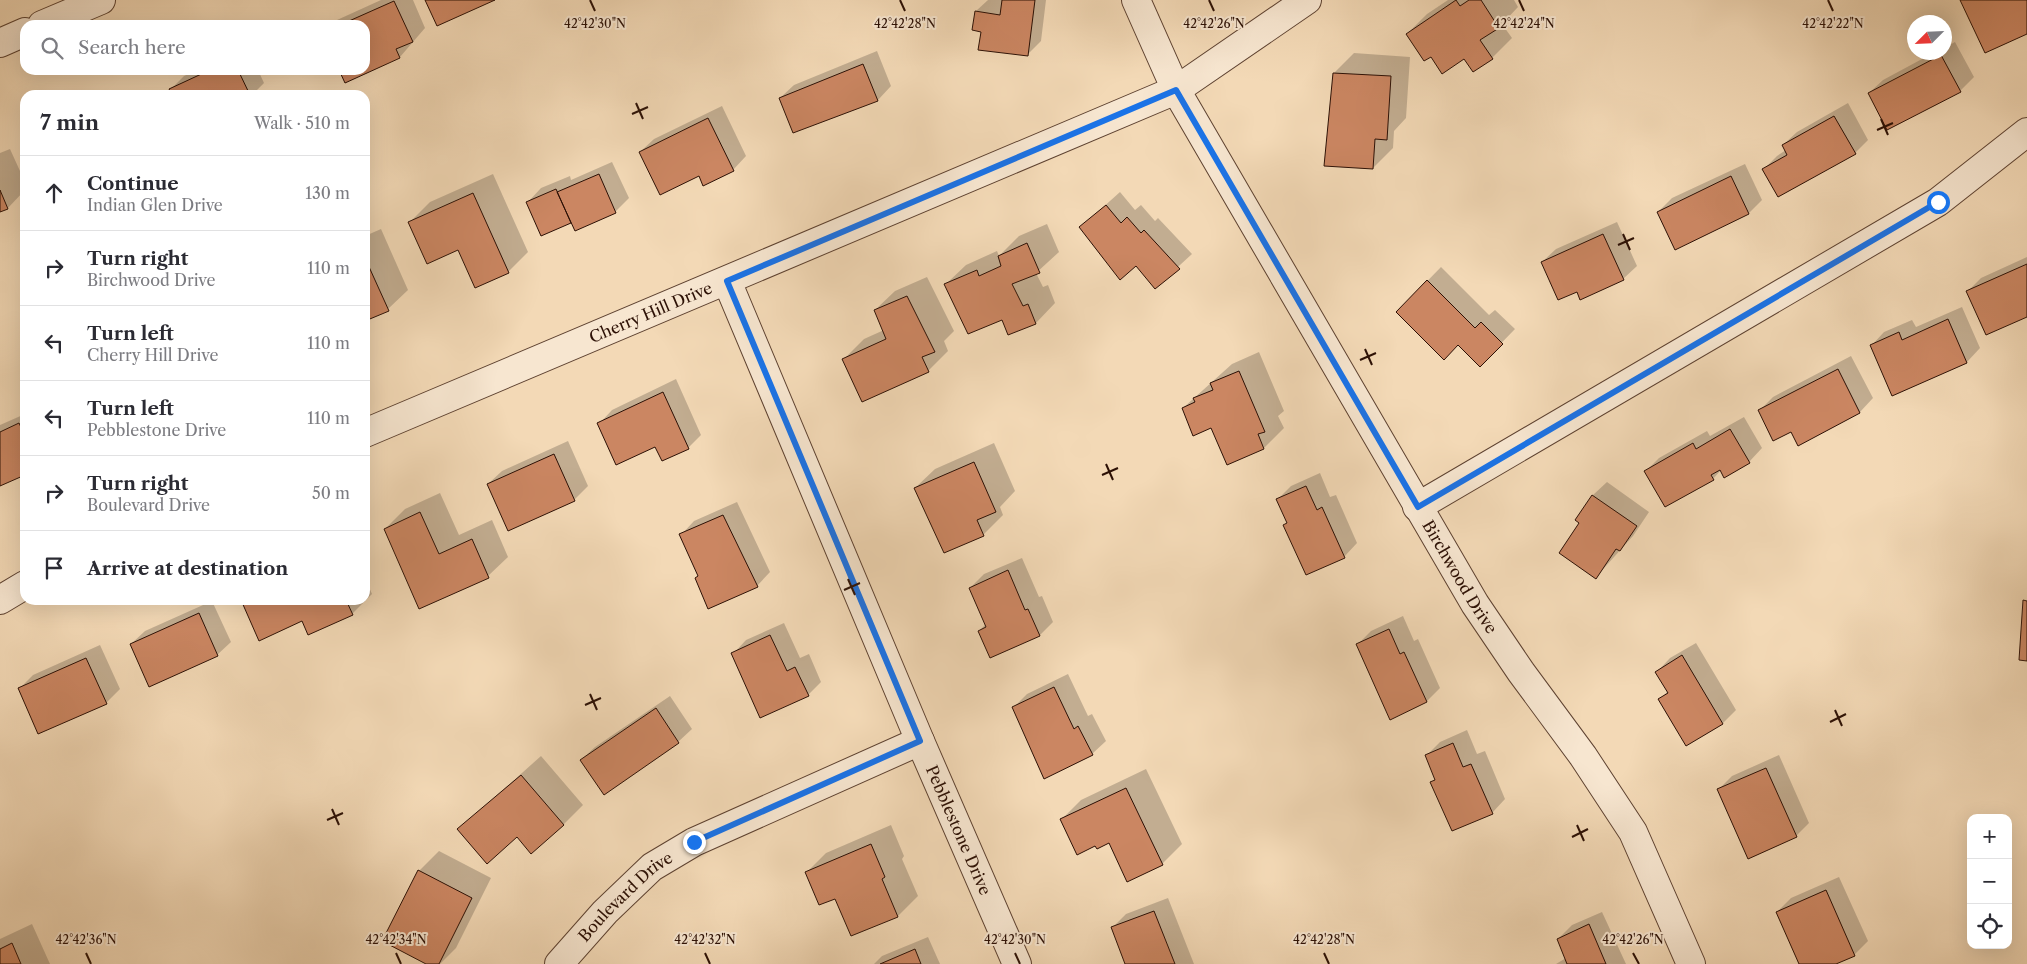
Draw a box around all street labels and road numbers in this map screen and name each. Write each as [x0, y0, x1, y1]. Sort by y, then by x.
street label: Cherry Hill Drive [586, 277, 715, 347]
street label: Birchwood Drive [1418, 516, 1502, 637]
street label: Pebblestone Drive [922, 762, 996, 898]
street label: Boulevard Drive [574, 847, 676, 946]

